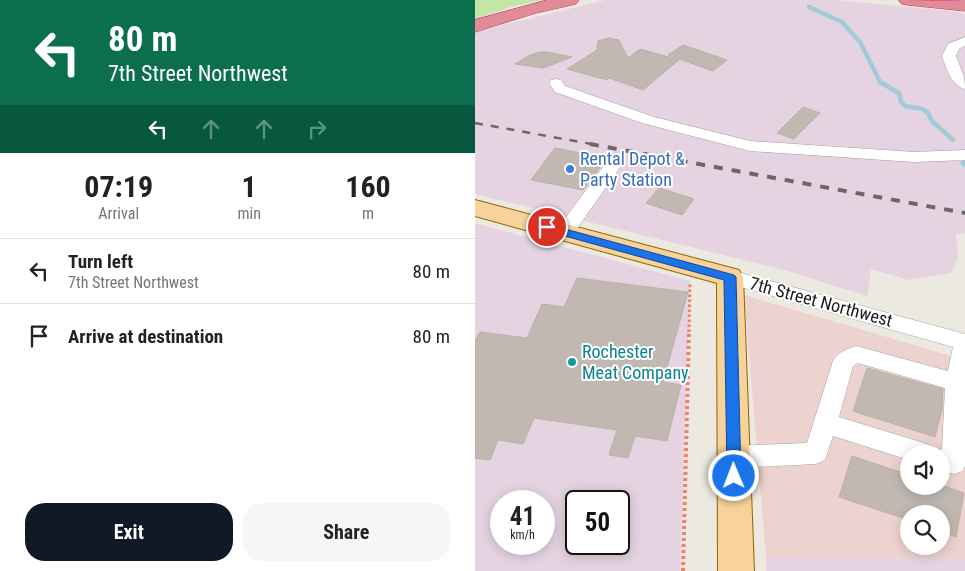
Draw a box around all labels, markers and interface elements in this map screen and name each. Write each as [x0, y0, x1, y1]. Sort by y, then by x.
text: 80 m [108, 19, 177, 60]
icon: left [25, 20, 90, 85]
text: 7th Street Northwest [108, 61, 288, 86]
icon: left [144, 115, 172, 143]
icon: ahead [197, 115, 225, 143]
icon: ahead [250, 115, 278, 143]
icon: right [303, 115, 331, 143]
place label: Rental Depot & Party Station [580, 148, 685, 190]
marker: Rental Depot & Party Station [564, 163, 576, 175]
text: 07:19 [84, 169, 153, 204]
text: 1 [242, 169, 257, 204]
text: 160 [345, 169, 391, 204]
text: Arrival [98, 204, 139, 223]
text: min [237, 204, 261, 223]
text: m [362, 204, 374, 223]
pin [526, 206, 568, 248]
icon: arrive [533, 213, 561, 241]
text: Turn left [68, 250, 133, 273]
icon: left [25, 257, 53, 285]
text: 80 m [413, 260, 450, 283]
street label: 7th Street Northwest [747, 272, 895, 331]
text: 7th Street Northwest [68, 273, 199, 292]
icon: arrive [25, 322, 53, 350]
text: Arrive at destination [68, 325, 223, 348]
text: 80 m [413, 325, 450, 348]
place label: Rochester Meat Company [582, 341, 689, 383]
marker: Rochester Meat Company [566, 356, 578, 368]
map controls [900, 445, 950, 555]
button: sound [900, 445, 950, 495]
position arrow [707, 449, 759, 501]
speed limit sign: 50 [565, 490, 630, 555]
text: 41 [510, 502, 535, 531]
button: Exit [25, 503, 233, 561]
button: Share [243, 503, 450, 561]
button: search [900, 505, 950, 555]
text: km/h [510, 528, 535, 542]

